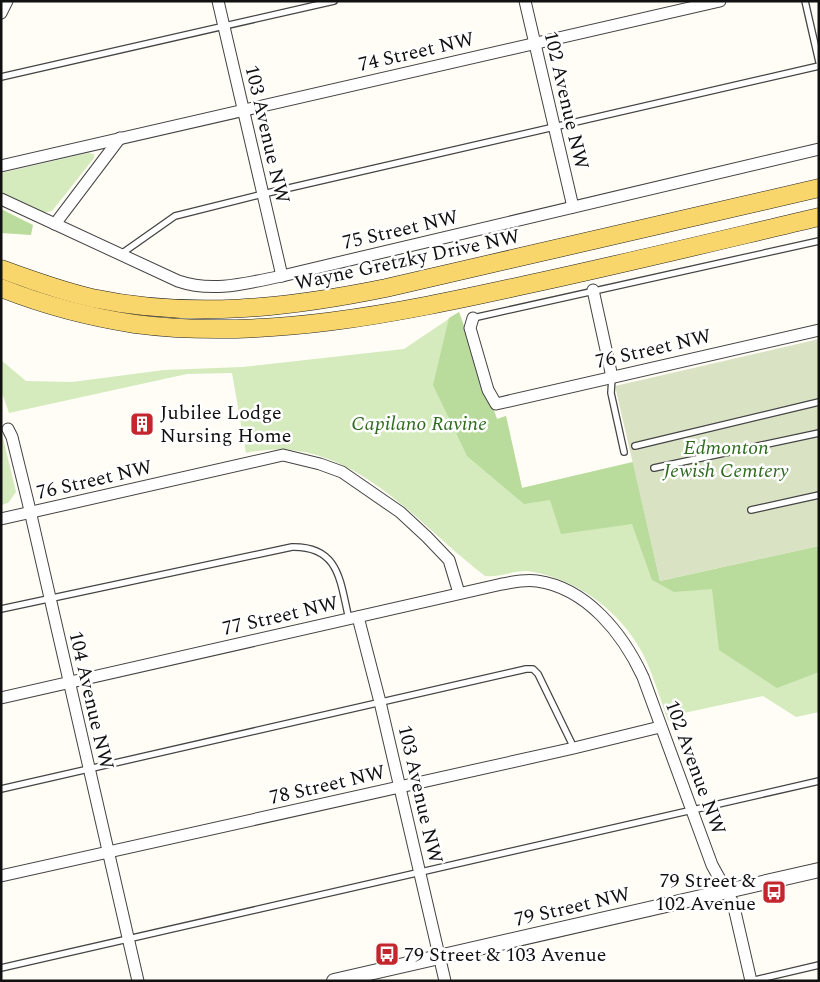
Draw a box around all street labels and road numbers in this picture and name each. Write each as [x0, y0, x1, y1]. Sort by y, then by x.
street label: 74 Street NW [355, 24, 477, 80]
street label: 102 Avenue NW [536, 28, 597, 173]
street label: 103 Avenue NW [237, 62, 298, 207]
street label: 75 Street NW [339, 202, 461, 258]
street label: Wayne Gretzky Drive NW [292, 221, 523, 299]
street label: 76 Street NW [592, 321, 714, 377]
street label: 76 Street NW [33, 452, 155, 508]
street label: 77 Street NW [219, 588, 341, 644]
street label: 104 Avenue NW [61, 628, 122, 773]
street label: 102 Avenue NW [657, 696, 733, 839]
street label: 103 Avenue NW [390, 722, 451, 867]
street label: 78 Street NW [266, 757, 388, 813]
street label: 79 Street NW [511, 879, 633, 935]

